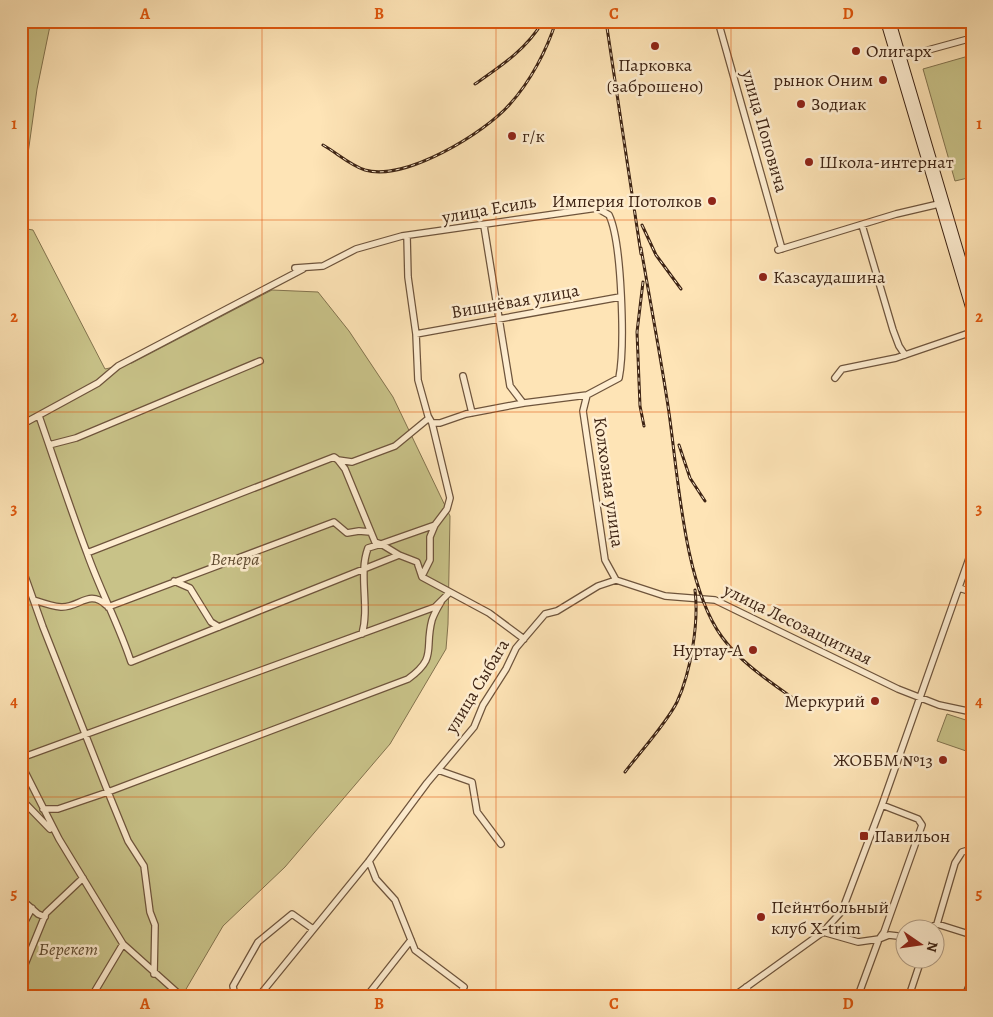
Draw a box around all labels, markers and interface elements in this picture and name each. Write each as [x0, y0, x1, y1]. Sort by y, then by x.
text: A [139, 3, 151, 25]
text: B [374, 3, 384, 25]
text: C [609, 3, 619, 25]
text: D [842, 3, 854, 25]
place label: Олигарх [866, 39, 932, 63]
marker: Парковка (заброшено) [649, 40, 661, 52]
marker: Олигарх [850, 45, 862, 57]
place label: Парковка (заброшено) [607, 53, 703, 98]
street label: улица Поповича [736, 66, 794, 196]
place label: рынок Оним [773, 68, 873, 92]
marker: рынок Оним [877, 74, 889, 86]
place label: Зодиак [811, 92, 866, 116]
marker: Зодиак [795, 98, 807, 110]
text: 1 [11, 113, 17, 135]
text: 1 [976, 113, 982, 135]
place label: г/к [522, 124, 545, 148]
marker: г/к [506, 130, 518, 142]
place label: Школа-интернат [819, 150, 954, 174]
marker: Школа-интернат [803, 156, 815, 168]
street label: улица Есиль [439, 189, 538, 229]
place label: Империя Потолков [552, 189, 702, 213]
marker: Империя Потолков [706, 195, 718, 207]
place label: Казсаудашина [773, 265, 886, 289]
marker: Казсаудашина [757, 271, 769, 283]
street label: Вишнёвая улица [449, 278, 582, 324]
text: 2 [10, 306, 18, 328]
text: 2 [975, 306, 983, 328]
street label: Колхозная улица [588, 415, 630, 549]
text: 3 [11, 498, 18, 520]
text: 3 [976, 498, 983, 520]
park label: Венера [210, 547, 260, 571]
street label: улица Лесозащитная [719, 577, 876, 670]
street label: улица Сыбага [439, 634, 515, 738]
place label: Нуртау-А [672, 638, 743, 662]
marker: Нуртау-А [747, 644, 759, 656]
place label: Меркурий [784, 689, 865, 713]
text: 4 [10, 691, 18, 713]
text: 4 [975, 691, 983, 713]
marker: Меркурий [869, 695, 881, 707]
place label: ЖОББМ №13 [833, 748, 933, 772]
marker: ЖОББМ №13 [937, 754, 949, 766]
place label: Павильон [874, 824, 950, 848]
marker: Павильон [858, 830, 870, 842]
text: 5 [11, 883, 18, 905]
text: 5 [976, 883, 983, 905]
place label: Пейнтбольный клуб X-trim [771, 895, 889, 940]
marker: Пейнтбольный клуб X-trim [755, 911, 767, 923]
north arrow [896, 920, 946, 970]
park label: Берекет [38, 937, 98, 961]
text: N [922, 940, 943, 954]
text: A [139, 993, 151, 1015]
text: B [374, 993, 384, 1015]
text: C [609, 993, 619, 1015]
text: D [842, 993, 854, 1015]

